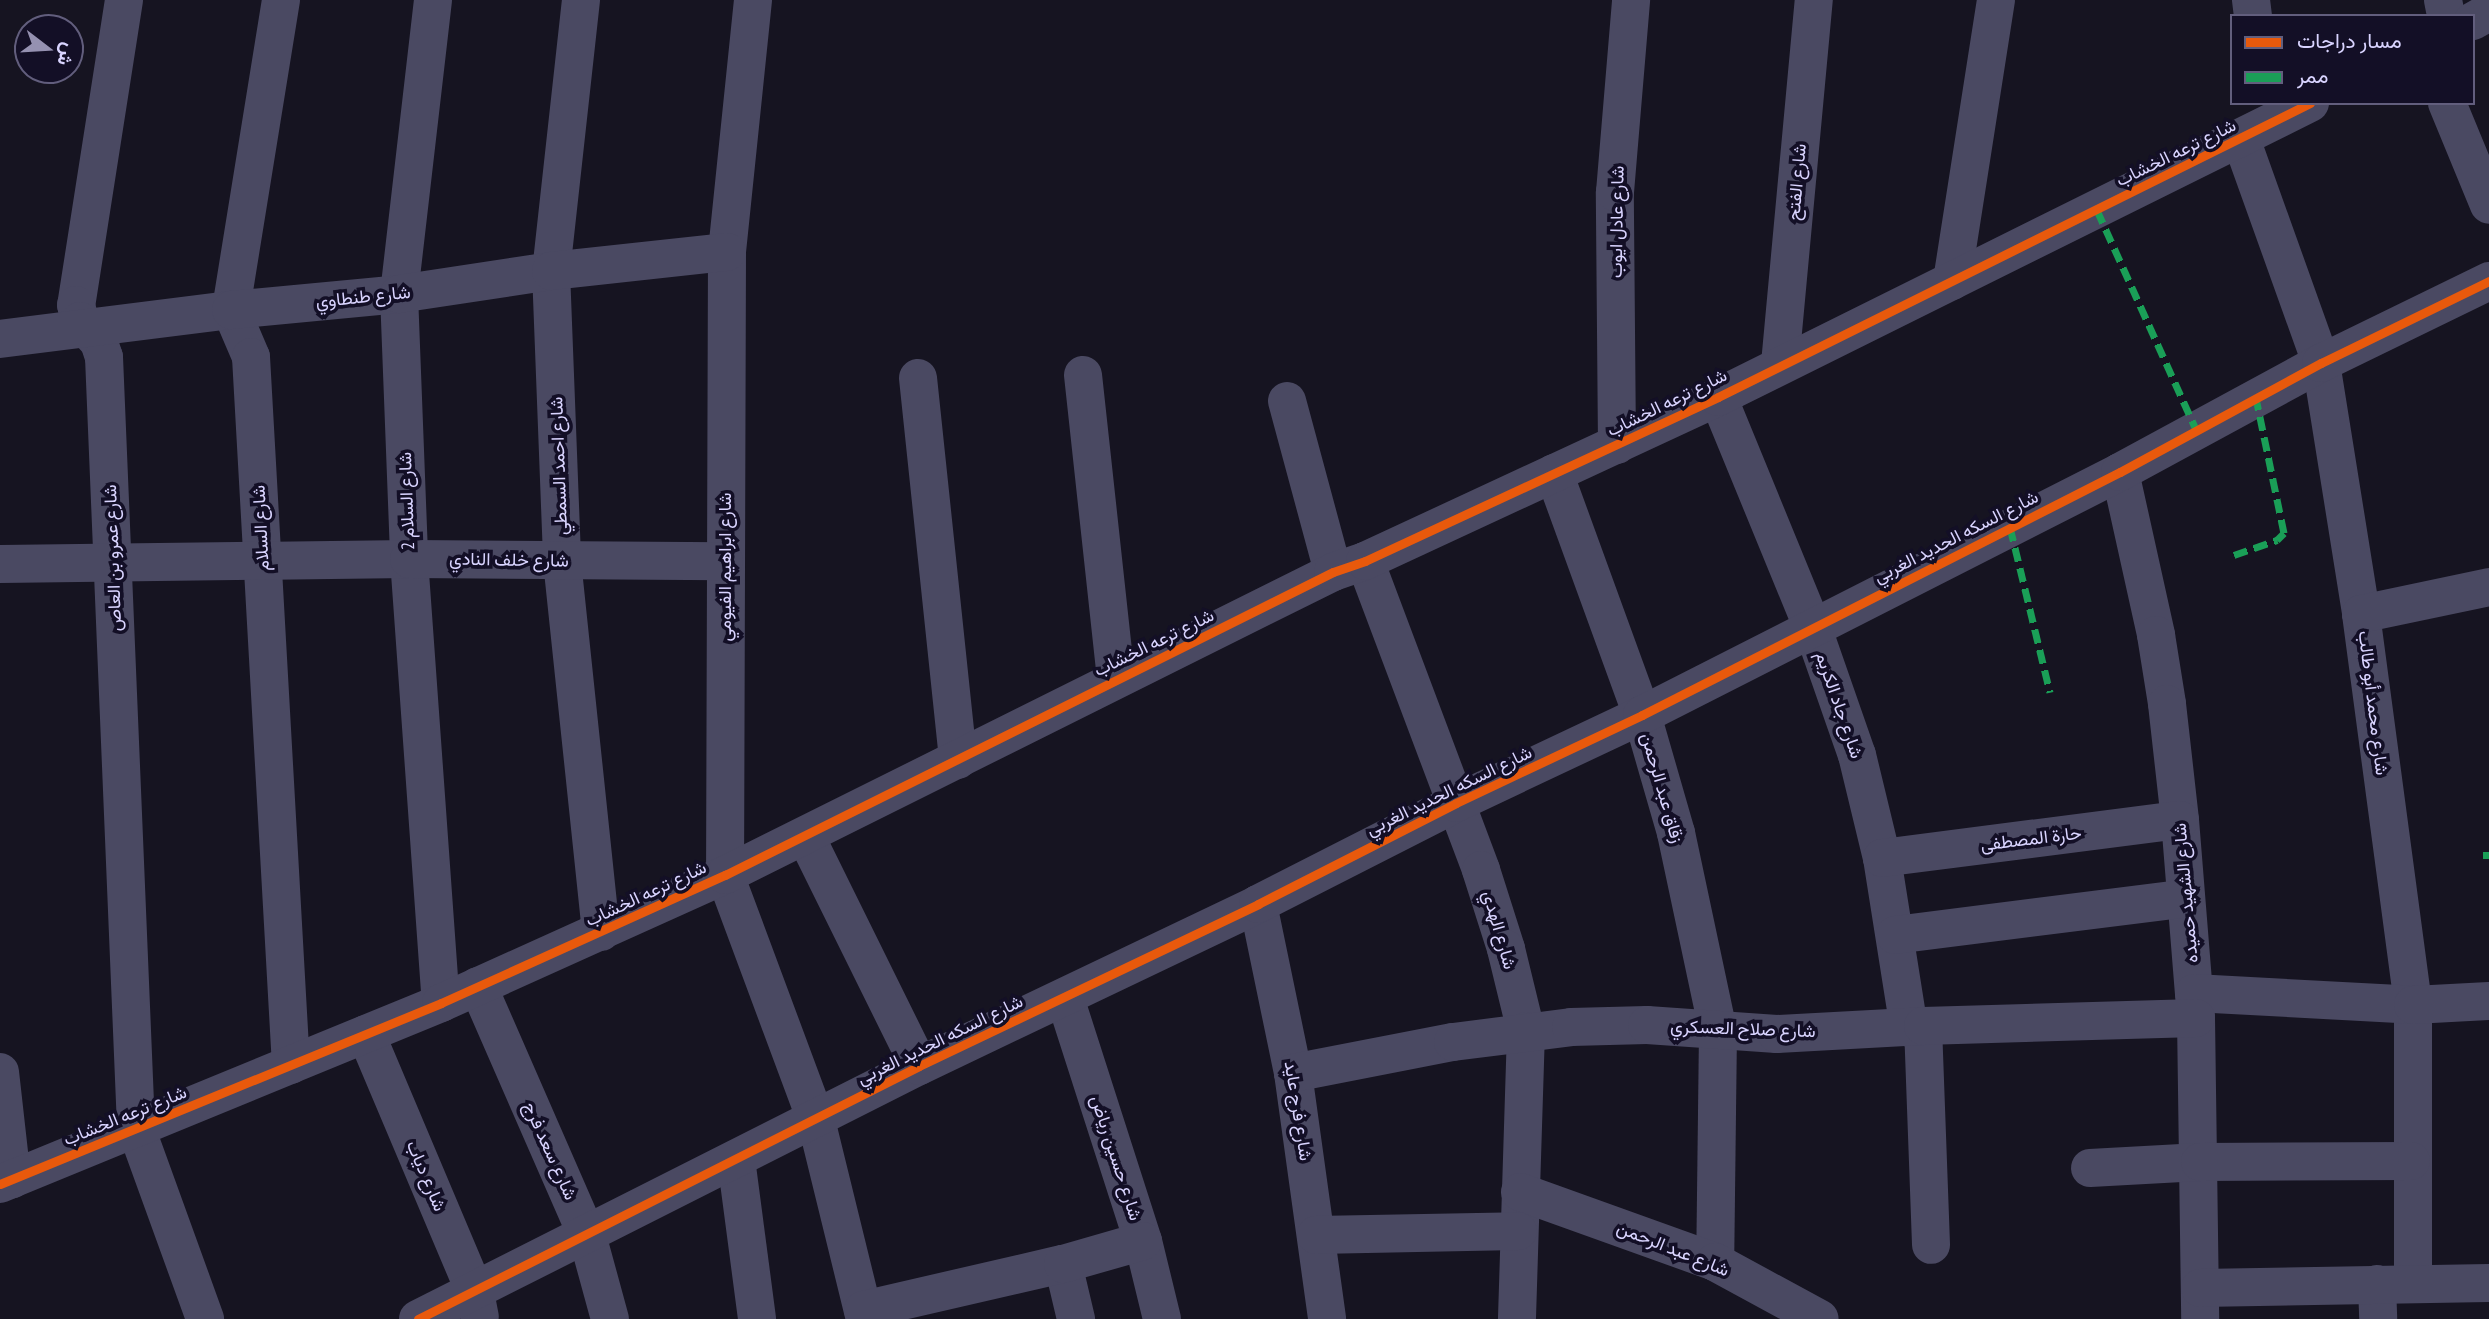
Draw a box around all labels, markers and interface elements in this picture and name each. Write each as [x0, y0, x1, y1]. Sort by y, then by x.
north arrow [14, 14, 84, 84]
legend [2230, 14, 2475, 105]
text: مسار دراجات [2297, 27, 2402, 54]
text: ش [52, 40, 82, 69]
text: ممر [2297, 62, 2328, 89]
street label: شارع ترعه الخشاب [2112, 115, 2240, 191]
street label: شارع الفتح [1783, 143, 1811, 221]
street label: شارع عادل ايوب [1605, 166, 1629, 278]
street label: شارع طنطاوي [314, 281, 412, 313]
street label: شارع ترعه الخشاب [1603, 365, 1731, 441]
street label: شارع احمد السمطي [546, 396, 572, 536]
street label: شارع السلام 2 [394, 452, 420, 550]
street label: شارع عمرو بن العاص [100, 484, 126, 632]
street label: شارع السلام [248, 484, 274, 572]
street label: شارع السكه الحديد الغربي [1870, 486, 2042, 588]
street label: شارع ابراهيم الفيومي [714, 492, 736, 642]
street label: شارع خلف النادي [449, 548, 569, 572]
street label: شارع ترعه الخشاب [1090, 605, 1218, 681]
street label: شارع محمد أبو طالب [2353, 630, 2393, 776]
street label: شارع جاد الكريم [1811, 649, 1867, 761]
street label: زقاق عبد الرحمن [1636, 731, 1688, 845]
street label: شارع السكه الحديد الغربي [1362, 741, 1536, 841]
street label: حارة المصطفى [1979, 822, 2083, 856]
street label: شارع الشهيد حميده [2169, 822, 2203, 964]
street label: شارع ترعه الخشاب [582, 857, 710, 931]
street label: شارع الهدي [1478, 888, 1520, 972]
street label: شارع السكه الحديد الغربي [853, 990, 1027, 1090]
street label: شارع صلاح العسكري [1670, 1016, 1816, 1042]
street label: شارع فرج عايد [1279, 1060, 1317, 1162]
street label: شارع ترعه الخشاب [60, 1081, 190, 1151]
street label: شارع حسين رياض [1086, 1093, 1146, 1223]
street label: شارع سعد فرج [519, 1099, 581, 1203]
street label: شارع دياب [401, 1137, 451, 1215]
street label: شارع عبد الرحمن [1614, 1217, 1732, 1281]

